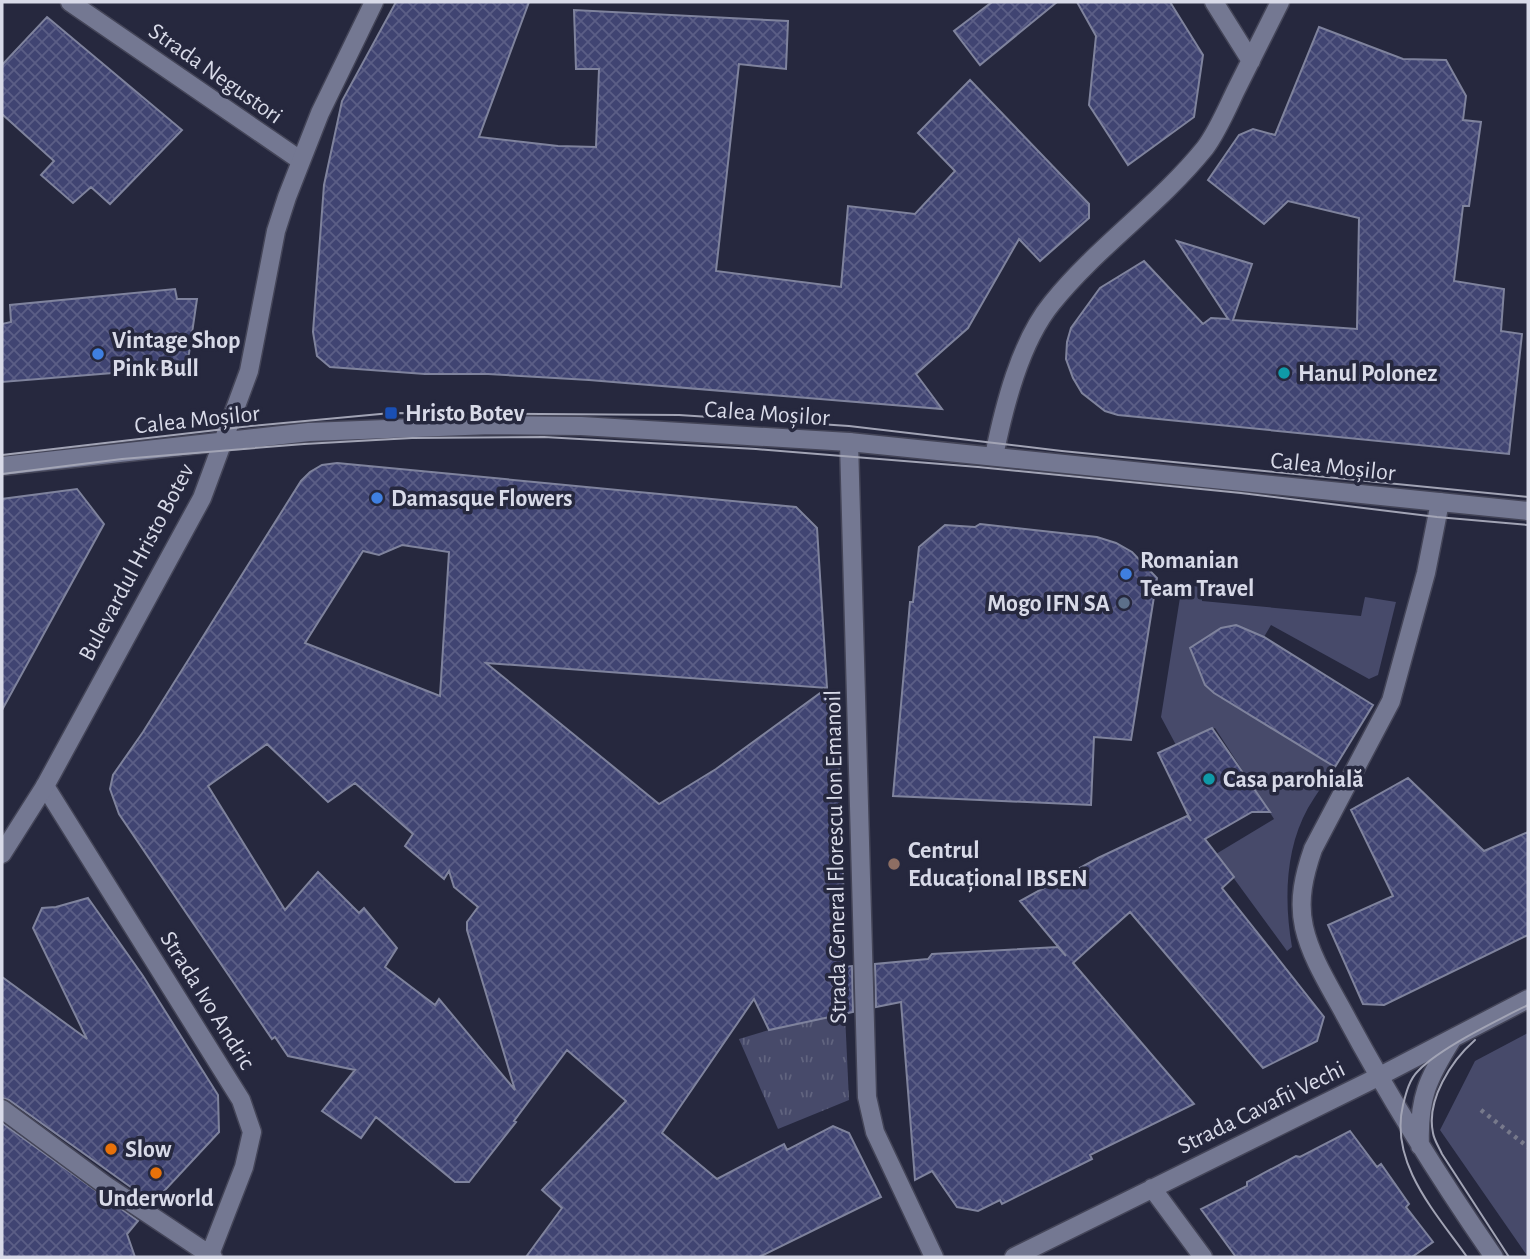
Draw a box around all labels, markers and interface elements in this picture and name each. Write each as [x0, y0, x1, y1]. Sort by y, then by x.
street label: Strada Negustori [144, 19, 287, 129]
place label: Vintage Shop Pink Bull [112, 329, 240, 381]
marker: Vintage Shop Pink Bull [90, 346, 106, 362]
place label: Hanul Polonez [1298, 362, 1438, 386]
marker: Hanul Polonez [1276, 365, 1292, 381]
street label: Calea Moșilor [703, 398, 831, 431]
street label: Calea Moșilor [133, 401, 261, 439]
place label: Hristo Botev [405, 402, 525, 426]
marker: Hristo Botev [383, 405, 399, 421]
street label: Calea Moșilor [1269, 448, 1397, 487]
street label: Bulevardul Hristo Botev [75, 460, 199, 665]
place label: Damasque Flowers [391, 487, 573, 511]
marker: Damasque Flowers [369, 490, 385, 506]
place label: Romanian Team Travel [1140, 549, 1254, 601]
marker: Romanian Team Travel [1118, 566, 1134, 582]
place label: Mogo IFN SA [987, 592, 1111, 616]
marker: Mogo IFN SA [1116, 595, 1132, 611]
street label: Strada General Florescu Ion Emanoil [821, 690, 851, 1024]
place label: Casa parohială [1223, 768, 1364, 792]
marker: Casa parohială [1201, 771, 1217, 787]
place label: Centrul Educațional IBSEN [908, 839, 1088, 893]
marker: Centrul Educațional IBSEN [886, 856, 902, 872]
street label: Strada Ivo Andric [155, 927, 259, 1074]
street label: Strada Cavafii Vechi [1174, 1057, 1349, 1159]
place label: Slow [125, 1138, 172, 1162]
marker: Slow [103, 1141, 119, 1157]
marker: Underworld [148, 1165, 164, 1181]
place label: Underworld [98, 1187, 214, 1211]

